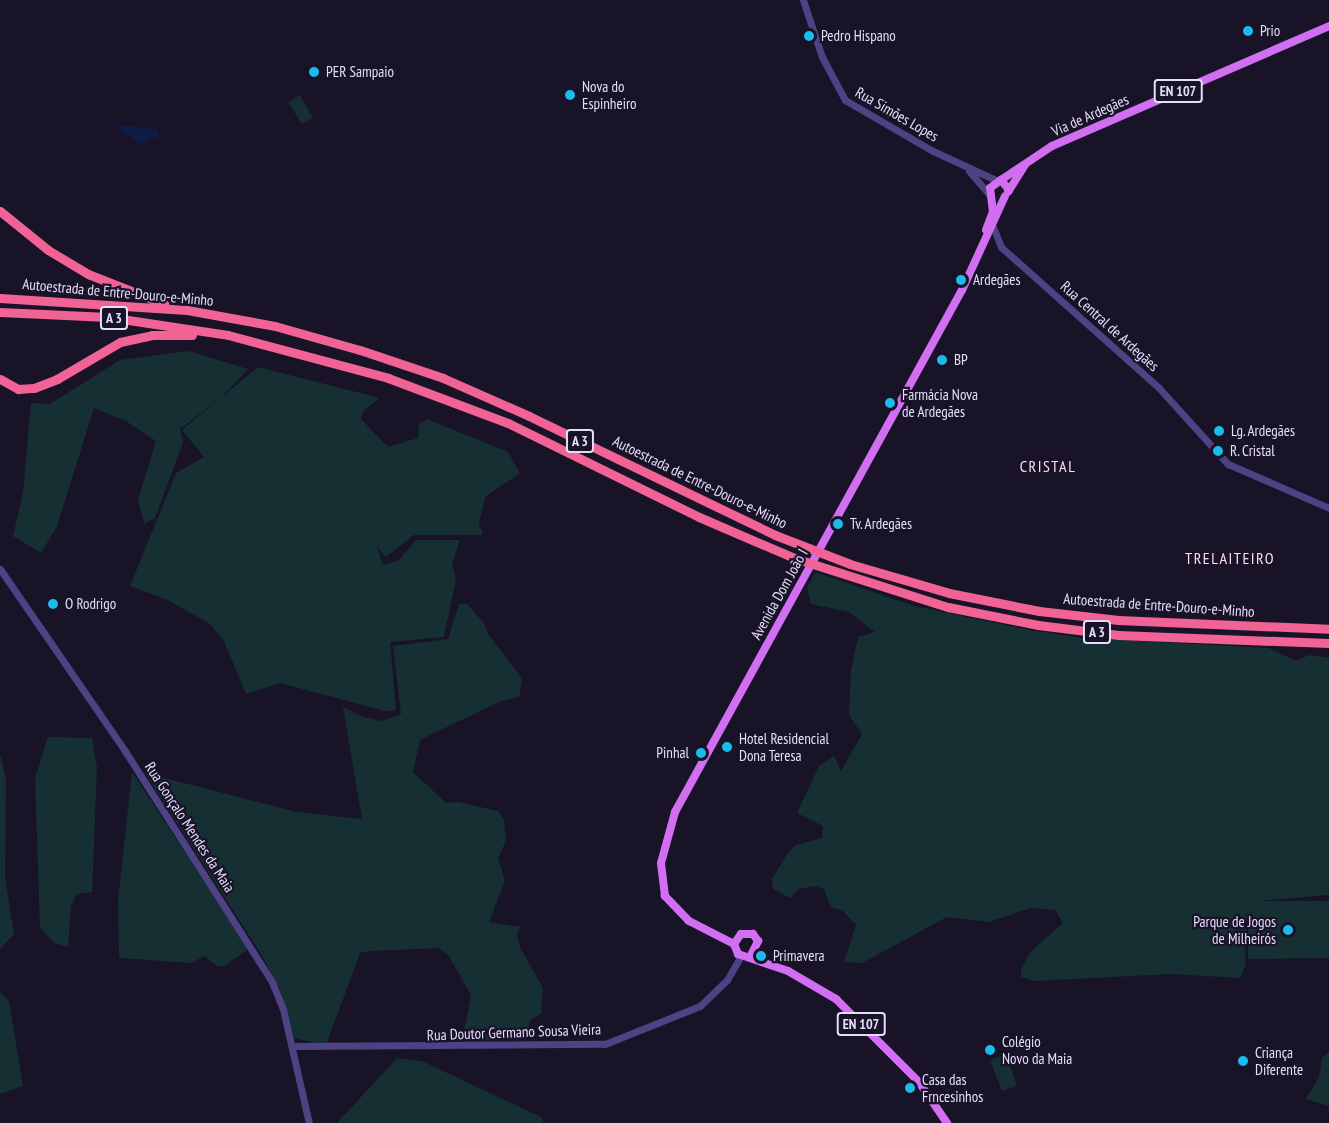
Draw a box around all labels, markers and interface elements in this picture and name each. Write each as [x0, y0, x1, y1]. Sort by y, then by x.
place label: Prio [1260, 22, 1280, 40]
marker: Prio [1241, 24, 1255, 38]
place label: Pedro Hispano [821, 27, 896, 45]
marker: Pedro Hispano [802, 29, 816, 43]
place label: PER Sampaio [326, 63, 394, 81]
marker: PER Sampaio [307, 65, 321, 79]
place label: Nova do Espinheiro [582, 77, 637, 112]
road number: EN 107 [1152, 80, 1204, 102]
street label: Rua Simões Lopes [852, 83, 942, 145]
marker: Nova do Espinheiro [563, 88, 577, 102]
street label: Via de Ardegães [1049, 90, 1131, 140]
place label: Ardegães [973, 271, 1021, 289]
marker: Ardegães [954, 273, 968, 287]
street label: Autoestrada de Entre-Douro-e-Minho [22, 275, 214, 309]
street label: Rua Central de Ardegães [1057, 277, 1163, 375]
road number: A 3 [99, 307, 129, 329]
place label: BP [954, 351, 968, 369]
marker: BP [935, 353, 949, 367]
place label: Farmácia Nova de Ardegães [902, 385, 978, 420]
marker: Farmácia Nova de Ardegães [883, 396, 897, 410]
place label: Lg. Ardegães [1231, 422, 1296, 440]
marker: Lg. Ardegães [1212, 424, 1226, 438]
road number: A 3 [565, 430, 595, 452]
street label: Autoestrada de Entre-Douro-e-Minho [610, 432, 790, 532]
place label: R. Cristal [1230, 442, 1276, 460]
marker: R. Cristal [1211, 444, 1225, 458]
district label: CRISTAL [1020, 456, 1076, 476]
place label: Tv. Ardegães [850, 515, 913, 533]
marker: Tv. Ardegães [831, 517, 845, 531]
street label: Avenida Dom João I [747, 546, 811, 642]
district label: TRELAITEIRO [1185, 548, 1275, 568]
street label: Autoestrada de Entre-Douro-e-Minho [1063, 589, 1255, 621]
place label: O Rodrigo [65, 595, 116, 613]
marker: O Rodrigo [46, 597, 60, 611]
road number: A 3 [1082, 621, 1112, 643]
place label: Hotel Residencial Dona Teresa [739, 729, 829, 764]
marker: Hotel Residencial Dona Teresa [720, 740, 734, 754]
place label: Pinhal [656, 744, 689, 762]
marker: Pinhal [694, 746, 708, 760]
street label: Rua Gonçalo Mendes da Maia [141, 759, 239, 895]
place label: Parque de Jogos de Milheirós [1193, 912, 1276, 947]
marker: Parque de Jogos de Milheirós [1281, 923, 1295, 937]
place label: Primavera [773, 947, 825, 965]
marker: Primavera [754, 949, 768, 963]
road number: EN 107 [836, 1013, 886, 1035]
street label: Rua Doutor Germano Sousa Vieira [426, 1020, 602, 1044]
place label: Colégio Novo da Maia [1002, 1032, 1072, 1067]
marker: Colégio Novo da Maia [983, 1043, 997, 1057]
place label: Criança Diferente [1255, 1043, 1303, 1078]
marker: Criança Diferente [1236, 1054, 1250, 1068]
place label: Casa das Frncesinhos [922, 1070, 983, 1105]
marker: Casa das Frncesinhos [903, 1081, 917, 1095]

